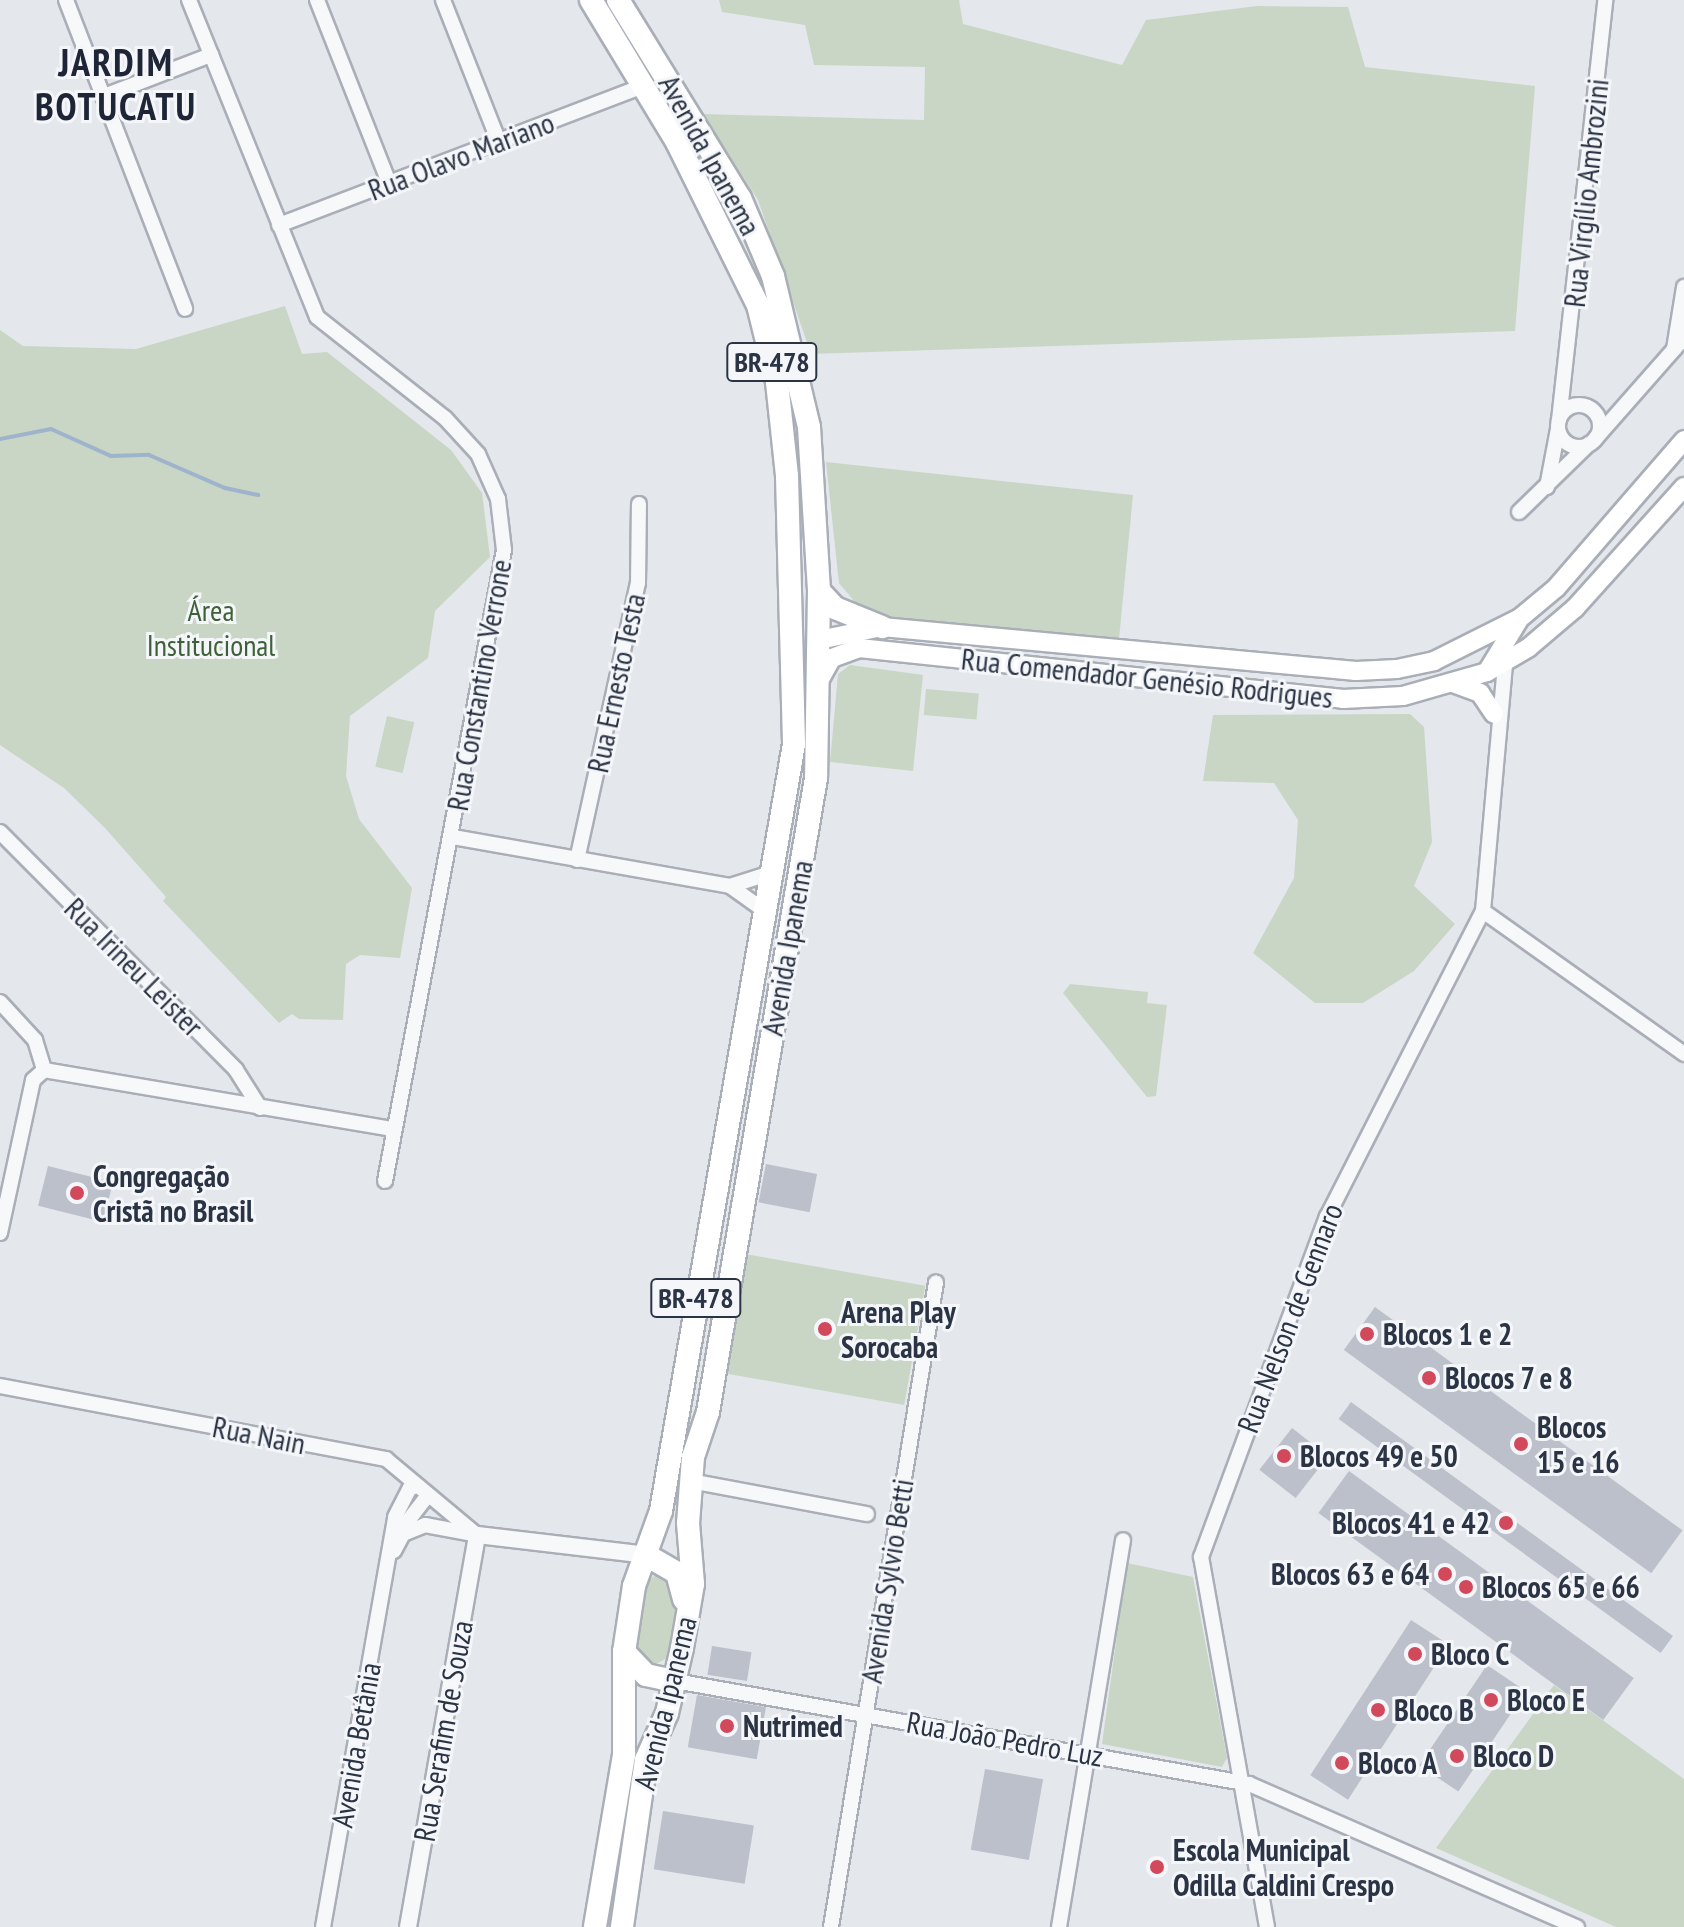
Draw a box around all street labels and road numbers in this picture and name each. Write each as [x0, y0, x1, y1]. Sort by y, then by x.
street label: Avenida Ipanema [651, 69, 769, 241]
street label: Rua Virgílio Ambrozini [1556, 76, 1616, 310]
street label: Rua Olavo Mariano [363, 104, 559, 208]
road number: BR-478 [726, 338, 818, 386]
street label: Rua Constantino Verrone [439, 556, 519, 814]
street label: Rua Ernesto Testa [579, 590, 653, 776]
street label: Rua Comendador Genésio Rodrigues [959, 641, 1335, 715]
street label: Avenida Ipanema [754, 857, 820, 1039]
street label: Rua Irineu Leister [57, 890, 211, 1044]
street label: Rua Nelson de Gennaro [1230, 1198, 1350, 1438]
road number: BR-478 [650, 1274, 742, 1322]
street label: Rua Nain [210, 1408, 308, 1462]
street label: Avenida Sylvio Betti [853, 1476, 921, 1686]
street label: Avenida Ipanema [626, 1613, 704, 1793]
street label: Rua Serafim de Souza [406, 1618, 480, 1844]
street label: Avenida Betânia [324, 1660, 388, 1830]
street label: Rua João Pedro Luz [904, 1704, 1106, 1774]

